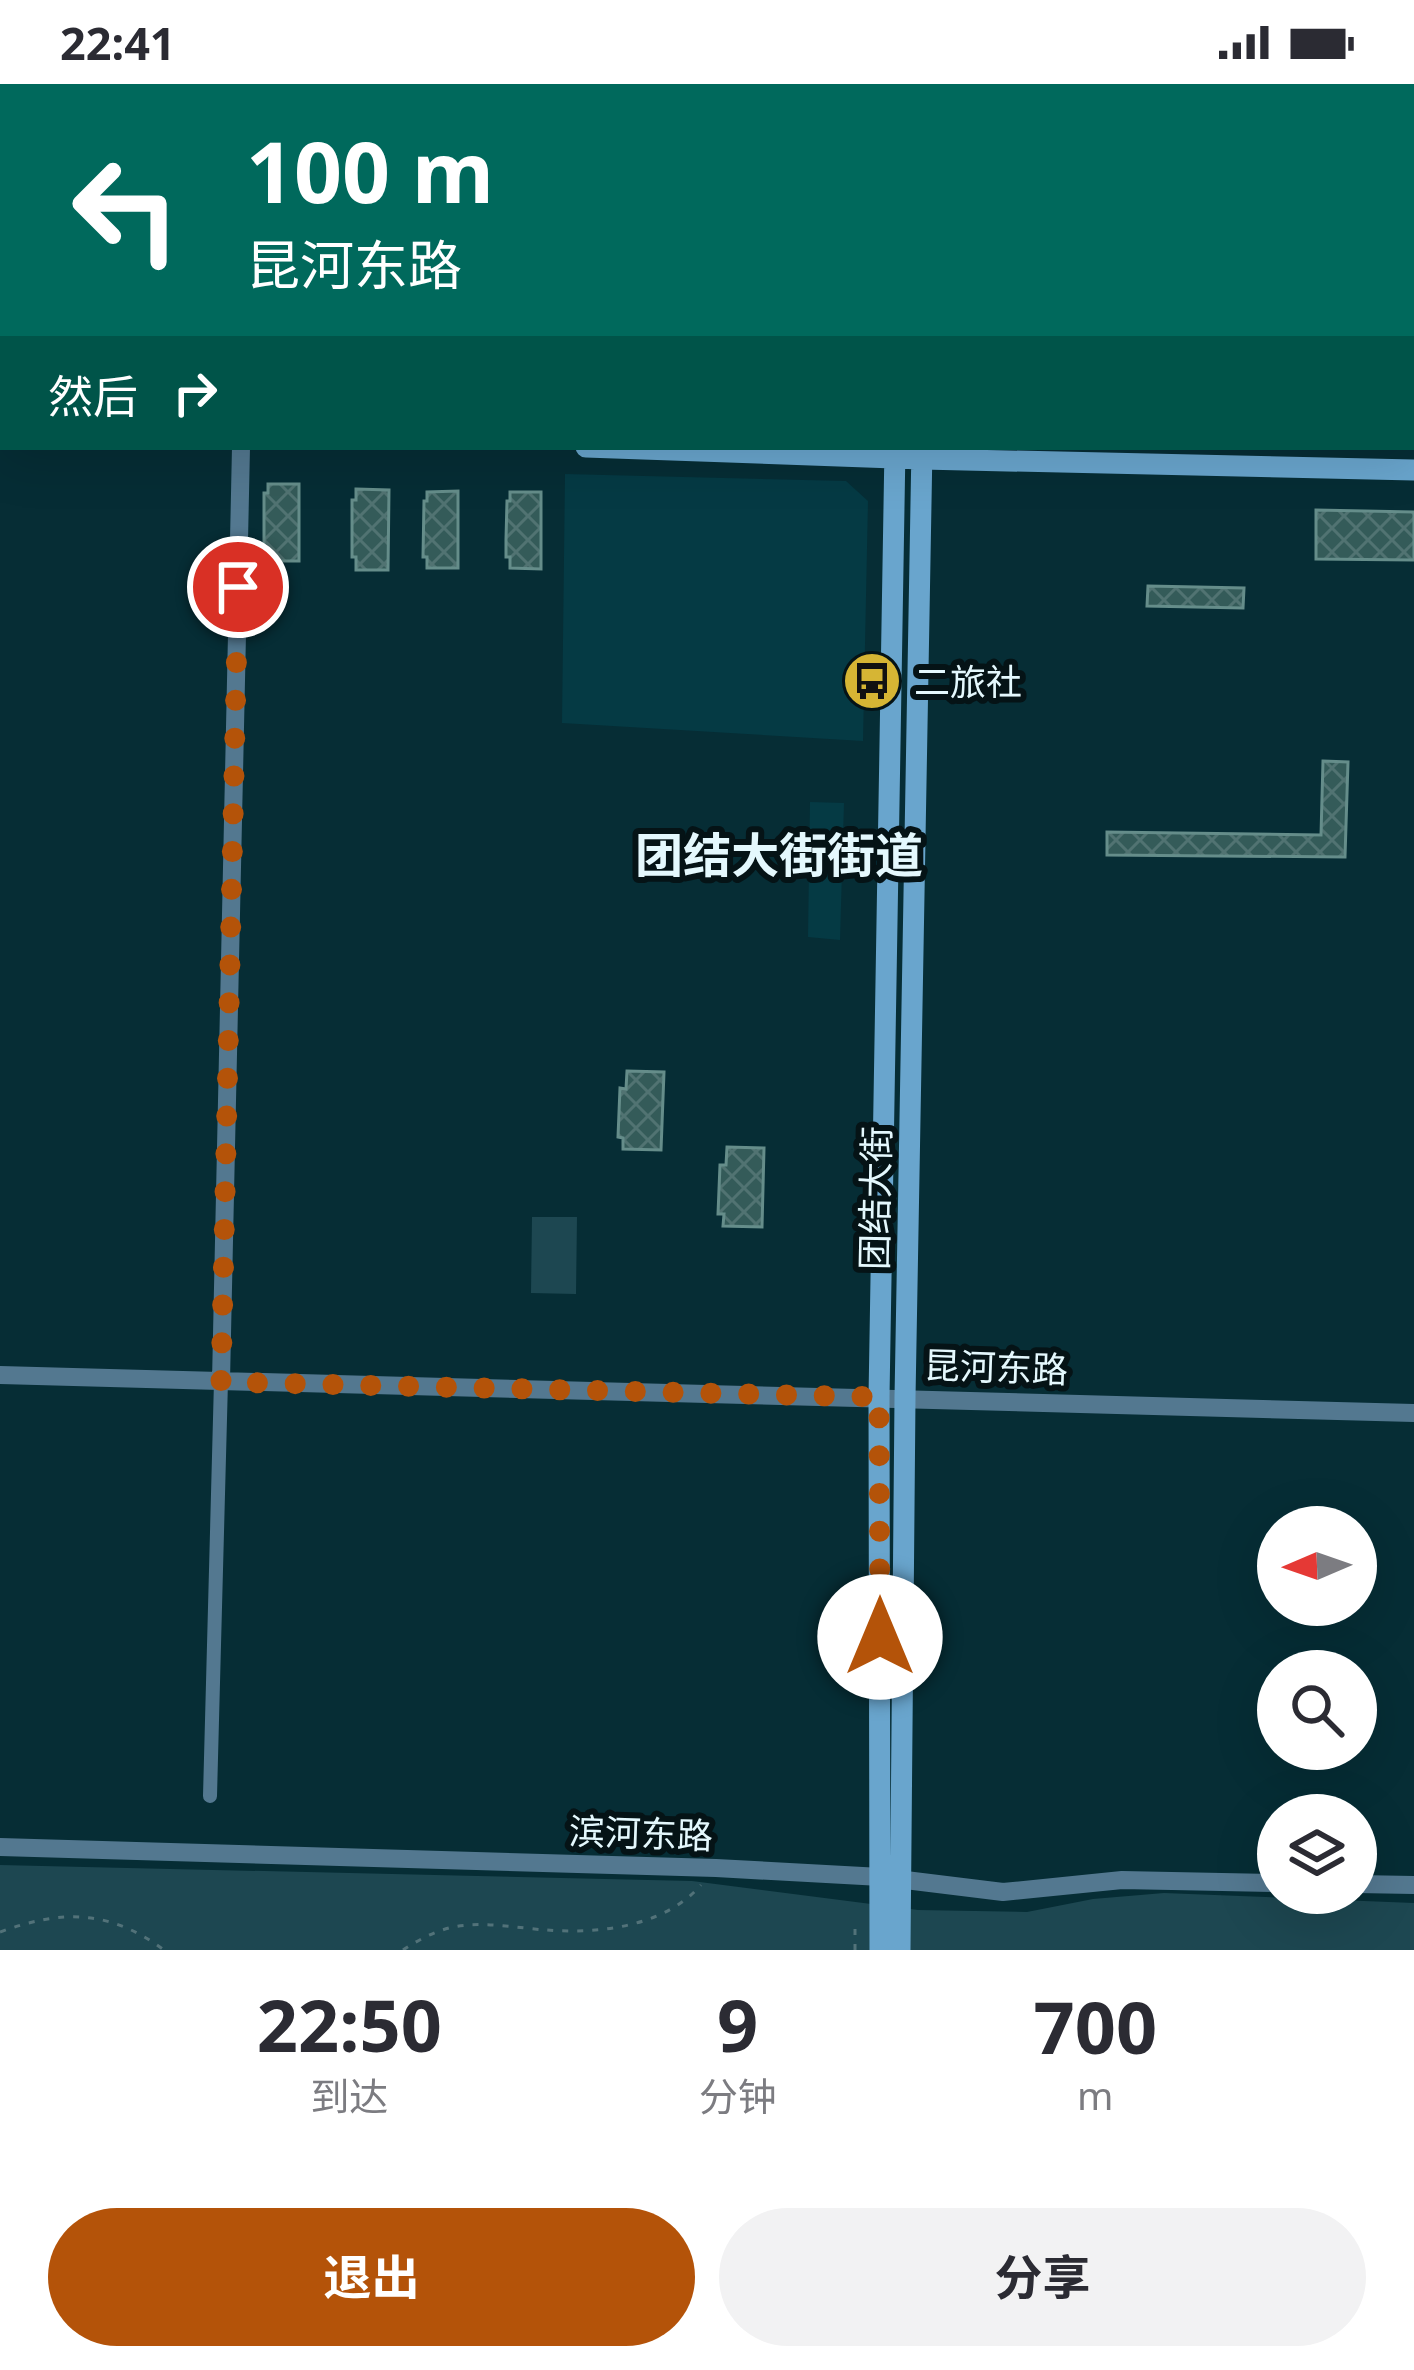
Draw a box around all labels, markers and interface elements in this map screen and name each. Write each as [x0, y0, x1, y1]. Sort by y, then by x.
text: 22:41 [60, 12, 176, 73]
text: 100 m [246, 113, 494, 228]
icon: left [48, 132, 204, 288]
text: 昆河东路 [246, 227, 462, 301]
icon: right [162, 360, 228, 426]
text: 然后 [48, 365, 138, 426]
pin [187, 536, 289, 638]
icon: arrive [205, 554, 271, 620]
bus stop icon: 二旅社 [841, 650, 903, 712]
place label: 二旅社 [914, 657, 1022, 706]
district label: 团结大街街道 [635, 822, 923, 887]
street label: 团结大街 [849, 1126, 901, 1270]
street label: 昆河东路 [923, 1340, 1069, 1394]
north arrow [1257, 1506, 1377, 1626]
map controls [1257, 1506, 1377, 1914]
position arrow [817, 1574, 943, 1700]
button: search [1257, 1650, 1377, 1770]
button: layers [1257, 1794, 1377, 1914]
street label: 滨河东路 [568, 1806, 714, 1860]
text: 22:50 [257, 1975, 442, 2073]
text: 9 [717, 1975, 758, 2073]
text: 700 [1034, 1977, 1157, 2075]
text: m [1077, 2068, 1114, 2121]
text: 到达 [310, 2069, 388, 2122]
text: 分钟 [699, 2069, 777, 2122]
button: 退出 [48, 2208, 695, 2346]
button: 分享 [719, 2208, 1366, 2346]

